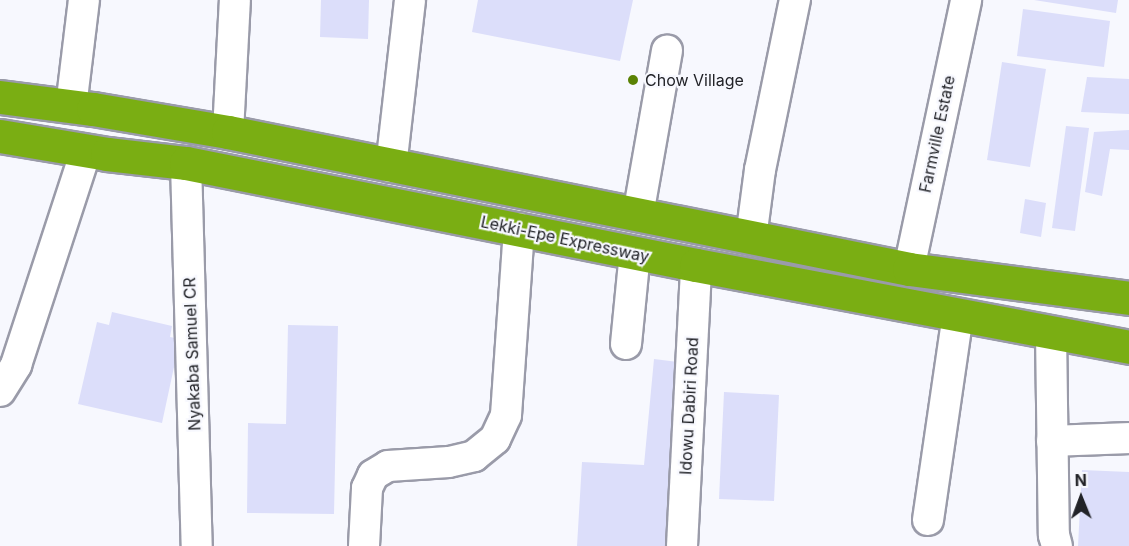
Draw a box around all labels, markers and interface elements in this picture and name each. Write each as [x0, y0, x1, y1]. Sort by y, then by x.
place label: Chow Village [645, 70, 744, 90]
marker: Chow Village [626, 73, 640, 87]
street label: Farmville Estate [915, 74, 959, 194]
street label: Lekki-Epe Expressway [479, 212, 651, 266]
street label: Nyakaba Samuel CR [180, 277, 204, 431]
street label: Idowu Dabiri Road [676, 337, 702, 475]
north arrow [1051, 468, 1111, 528]
text: N [1074, 470, 1087, 490]

